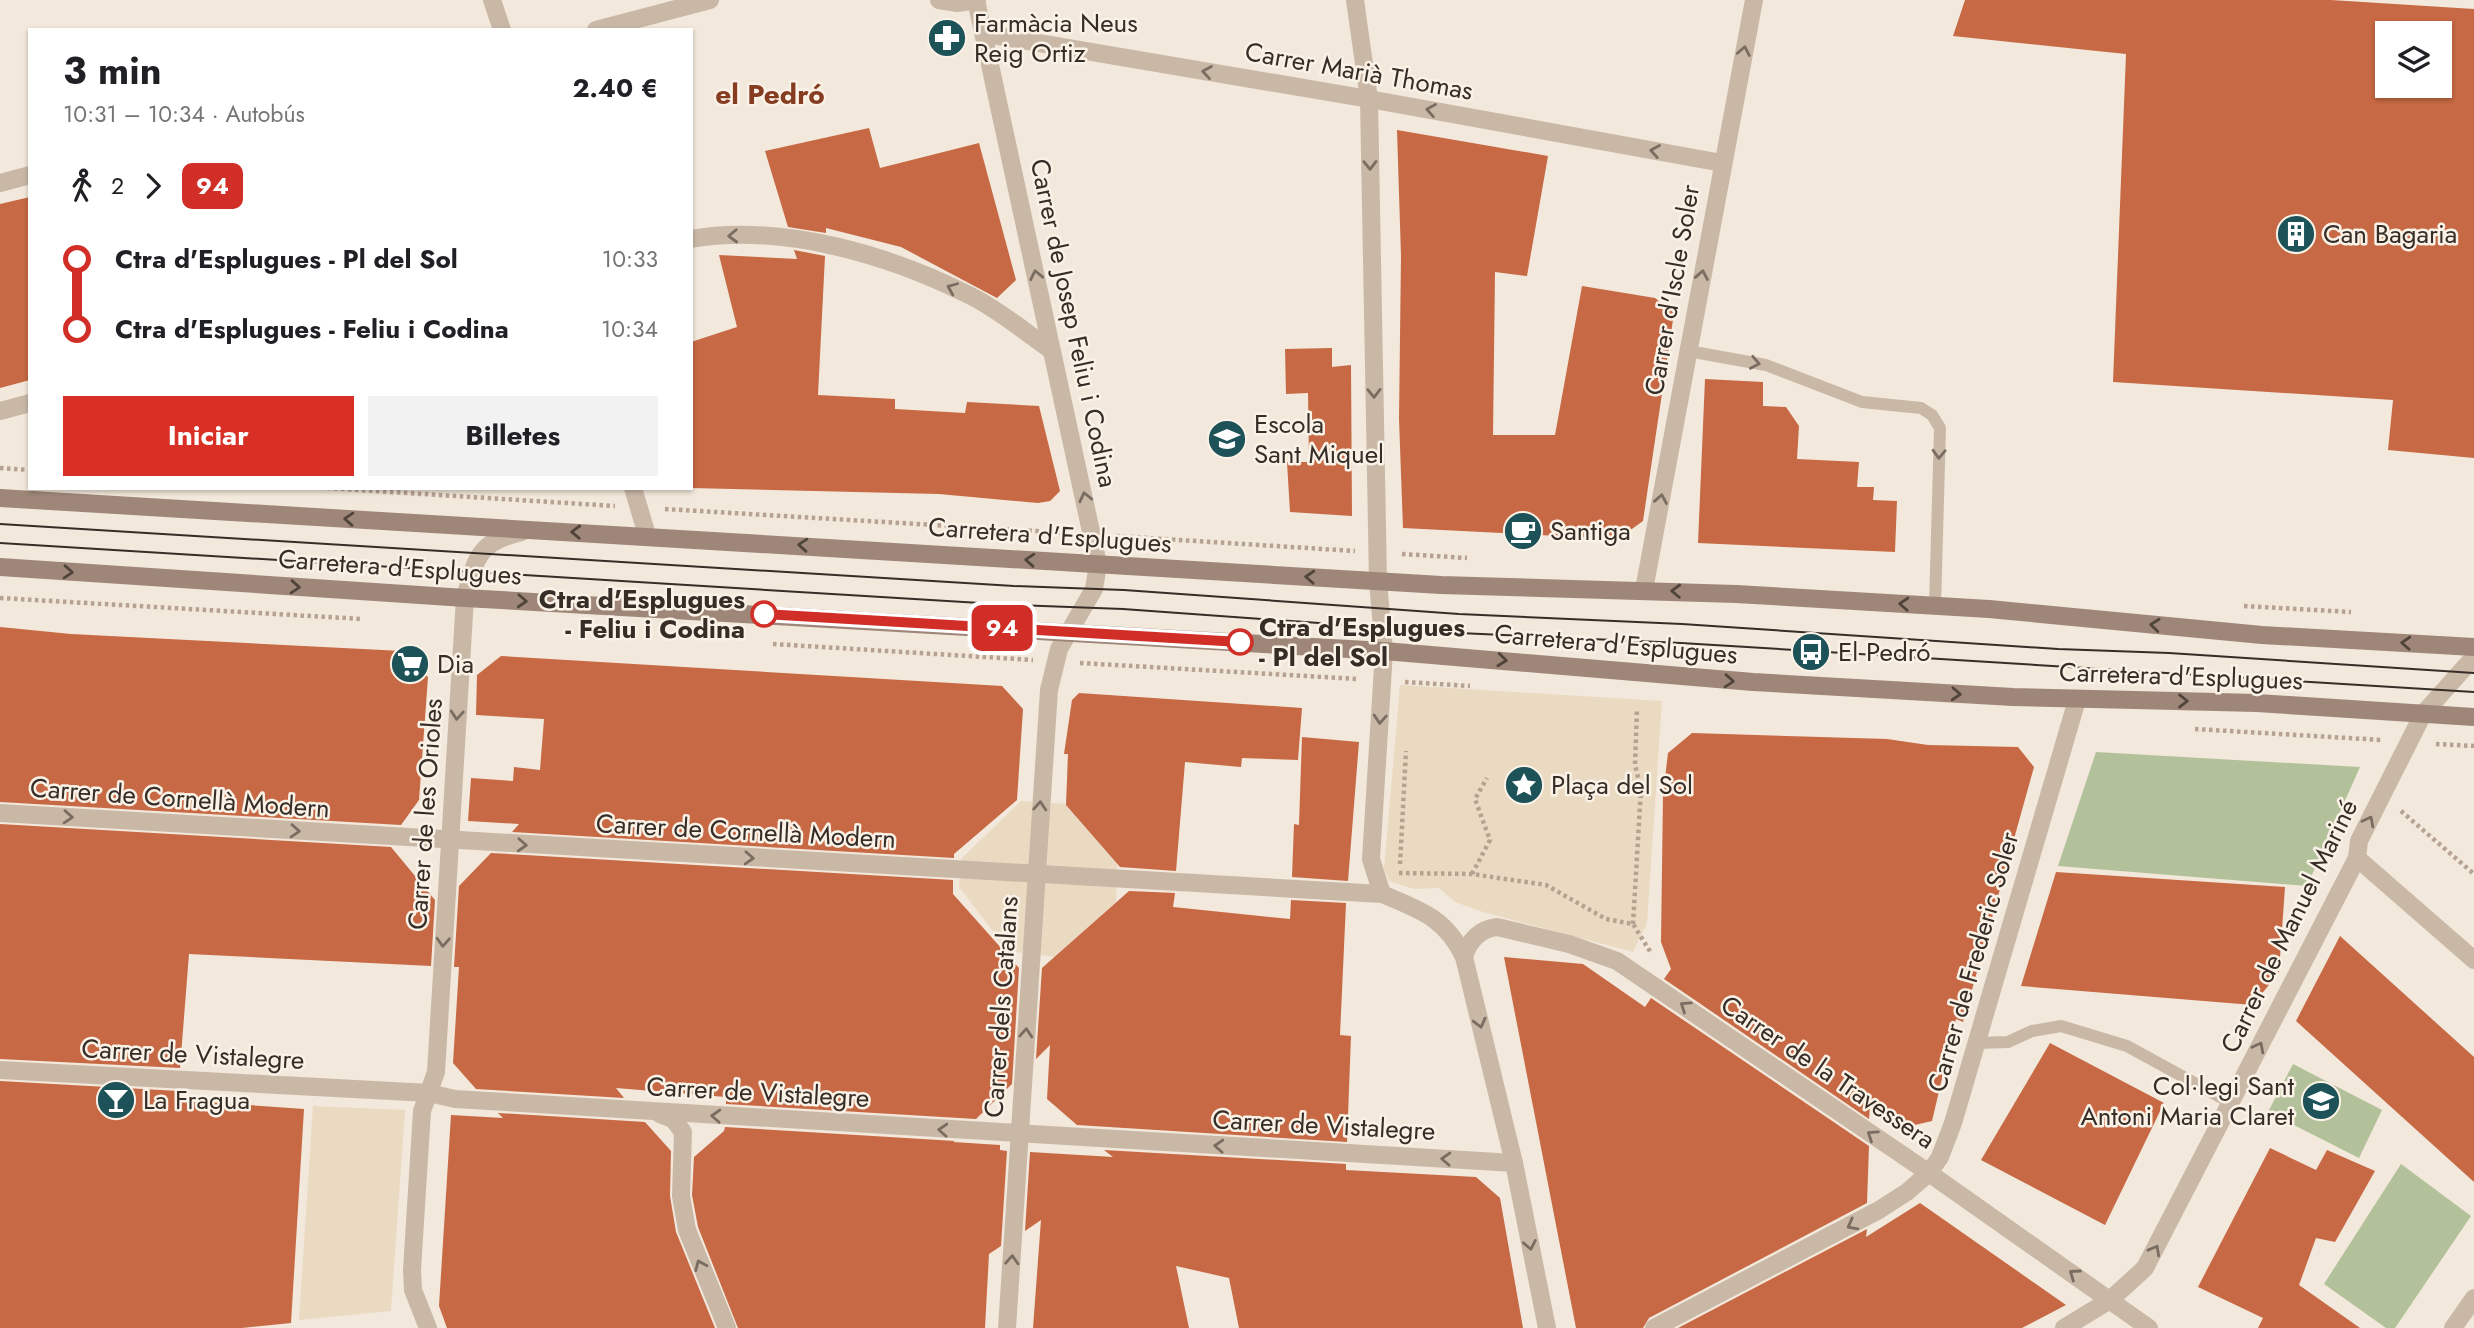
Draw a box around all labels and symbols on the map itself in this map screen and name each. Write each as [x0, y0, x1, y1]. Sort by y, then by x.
place label: Farmàcia Neus Reig Ortiz [974, 4, 1138, 72]
pharmacy icon: Farmàcia Neus Reig Ortiz [926, 17, 968, 59]
street label: Carrer Marià Thomas [1242, 32, 1476, 110]
one-way arrow [1736, 46, 1751, 58]
one-way arrow [1201, 65, 1213, 80]
district label: el Pedró [715, 74, 825, 115]
one-way arrow [1425, 103, 1437, 118]
one-way arrow [1649, 144, 1661, 159]
street label: Carrer de Josep Feliu i Codina [1021, 155, 1127, 491]
one-way arrow [1362, 161, 1378, 171]
street label: Carrer d'Iscle Soler [1635, 182, 1709, 398]
building icon: Can Bagaria [2275, 213, 2317, 255]
place label: Can Bagaria [2323, 215, 2457, 253]
one-way arrow [727, 229, 738, 244]
one-way arrow [1029, 269, 1044, 281]
one-way arrow [1694, 269, 1709, 281]
one-way arrow [947, 282, 960, 296]
one-way arrow [1749, 355, 1761, 370]
one-way arrow [1366, 388, 1382, 399]
place label: Escola Sant Miquel [1254, 405, 1384, 473]
school or university icon: Escola Sant Miquel [1206, 418, 1248, 460]
one-way arrow [1931, 449, 1946, 460]
one-way arrow [1079, 491, 1093, 503]
one-way arrow [1653, 493, 1668, 505]
street label: Carretera d'Esplugues [927, 508, 1173, 562]
cafe icon: Santiga [1502, 510, 1544, 552]
one-way arrow [343, 512, 354, 527]
place label: Santiga [1550, 512, 1631, 550]
one-way arrow [570, 525, 581, 540]
one-way arrow [797, 538, 808, 553]
street label: Carretera d'Esplugues [277, 540, 523, 594]
one-way arrow [1024, 553, 1035, 568]
one-way arrow [63, 564, 74, 579]
one-way arrow [1304, 569, 1315, 584]
one-way arrow [290, 579, 301, 594]
place label: Ctra d'Esplugues - Feliu i Codina [539, 580, 745, 648]
one-way arrow [1671, 584, 1682, 599]
one-way arrow [517, 593, 528, 608]
one-way arrow [1898, 596, 1909, 611]
marker: Ctra d'Esplugues - Feliu i Codina [751, 601, 777, 627]
line badge: 94 [970, 605, 1034, 651]
place label: Ctra d'Esplugues - Pl del Sol [1259, 608, 1465, 676]
street label: Carretera d'Esplugues [1493, 614, 1739, 674]
one-way arrow [2149, 617, 2160, 632]
marker: Ctra d'Esplugues - Pl del Sol [1227, 629, 1253, 655]
bus stop icon: El Pedró [1790, 631, 1832, 673]
place label: El Pedró [1838, 633, 1930, 671]
one-way arrow [2400, 636, 2411, 651]
supermarket icon: Dia [389, 643, 431, 685]
place label: Dia [437, 645, 474, 683]
one-way arrow [1497, 652, 1508, 667]
street label: Carretera d'Esplugues [2059, 653, 2303, 699]
one-way arrow [1723, 673, 1734, 688]
one-way arrow [1951, 686, 1962, 701]
one-way arrow [2178, 693, 2189, 709]
street label: Carrer de les Orioles [398, 697, 452, 931]
one-way arrow [450, 710, 465, 721]
one-way arrow [1373, 714, 1388, 725]
place icon: Plaça del Sol [1503, 764, 1545, 806]
place label: Plaça del Sol [1551, 766, 1693, 804]
street label: Carrer de Cornellà Modern [29, 769, 331, 827]
street label: Carrer de Manuel Mariné [2211, 793, 2367, 1059]
one-way arrow [1033, 800, 1048, 811]
street label: Carrer de Cornellà Modern [595, 804, 897, 858]
one-way arrow [63, 809, 74, 824]
one-way arrow [2361, 816, 2375, 829]
one-way arrow [290, 823, 301, 838]
street label: Carrer de Frederic Soler [1918, 827, 2028, 1097]
one-way arrow [517, 837, 528, 852]
one-way arrow [744, 850, 755, 865]
street label: Carrer dels Catalans [974, 895, 1028, 1119]
one-way arrow [436, 937, 451, 948]
street label: Carrer de la Travessera [1713, 986, 1943, 1158]
one-way arrow [1680, 1002, 1693, 1014]
one-way arrow [1472, 1017, 1486, 1029]
one-way arrow [1018, 1027, 1033, 1038]
street label: Carrer de Vistalegre [81, 1029, 305, 1079]
one-way arrow [2251, 1042, 2265, 1055]
street label: Carrer de Vistalegre [646, 1067, 870, 1117]
place label: Col·legi Sant Antoni Maria Claret [2081, 1067, 2295, 1135]
bar icon: La Fragua [95, 1079, 137, 1121]
school or university icon: Col·legi Sant Antoni Maria Claret [2300, 1080, 2342, 1122]
place label: La Fragua [143, 1081, 250, 1119]
street label: Carrer de Vistalegre [1212, 1100, 1436, 1150]
one-way arrow [710, 1109, 721, 1124]
one-way arrow [937, 1122, 948, 1137]
one-way arrow [1867, 1130, 1880, 1143]
one-way arrow [1213, 1138, 1224, 1153]
one-way arrow [1440, 1152, 1451, 1167]
one-way arrow [1847, 1216, 1859, 1230]
one-way arrow [1522, 1239, 1537, 1251]
one-way arrow [2147, 1244, 2160, 1257]
one-way arrow [1004, 1254, 1019, 1265]
one-way arrow [695, 1260, 709, 1272]
one-way arrow [2069, 1270, 2082, 1282]

